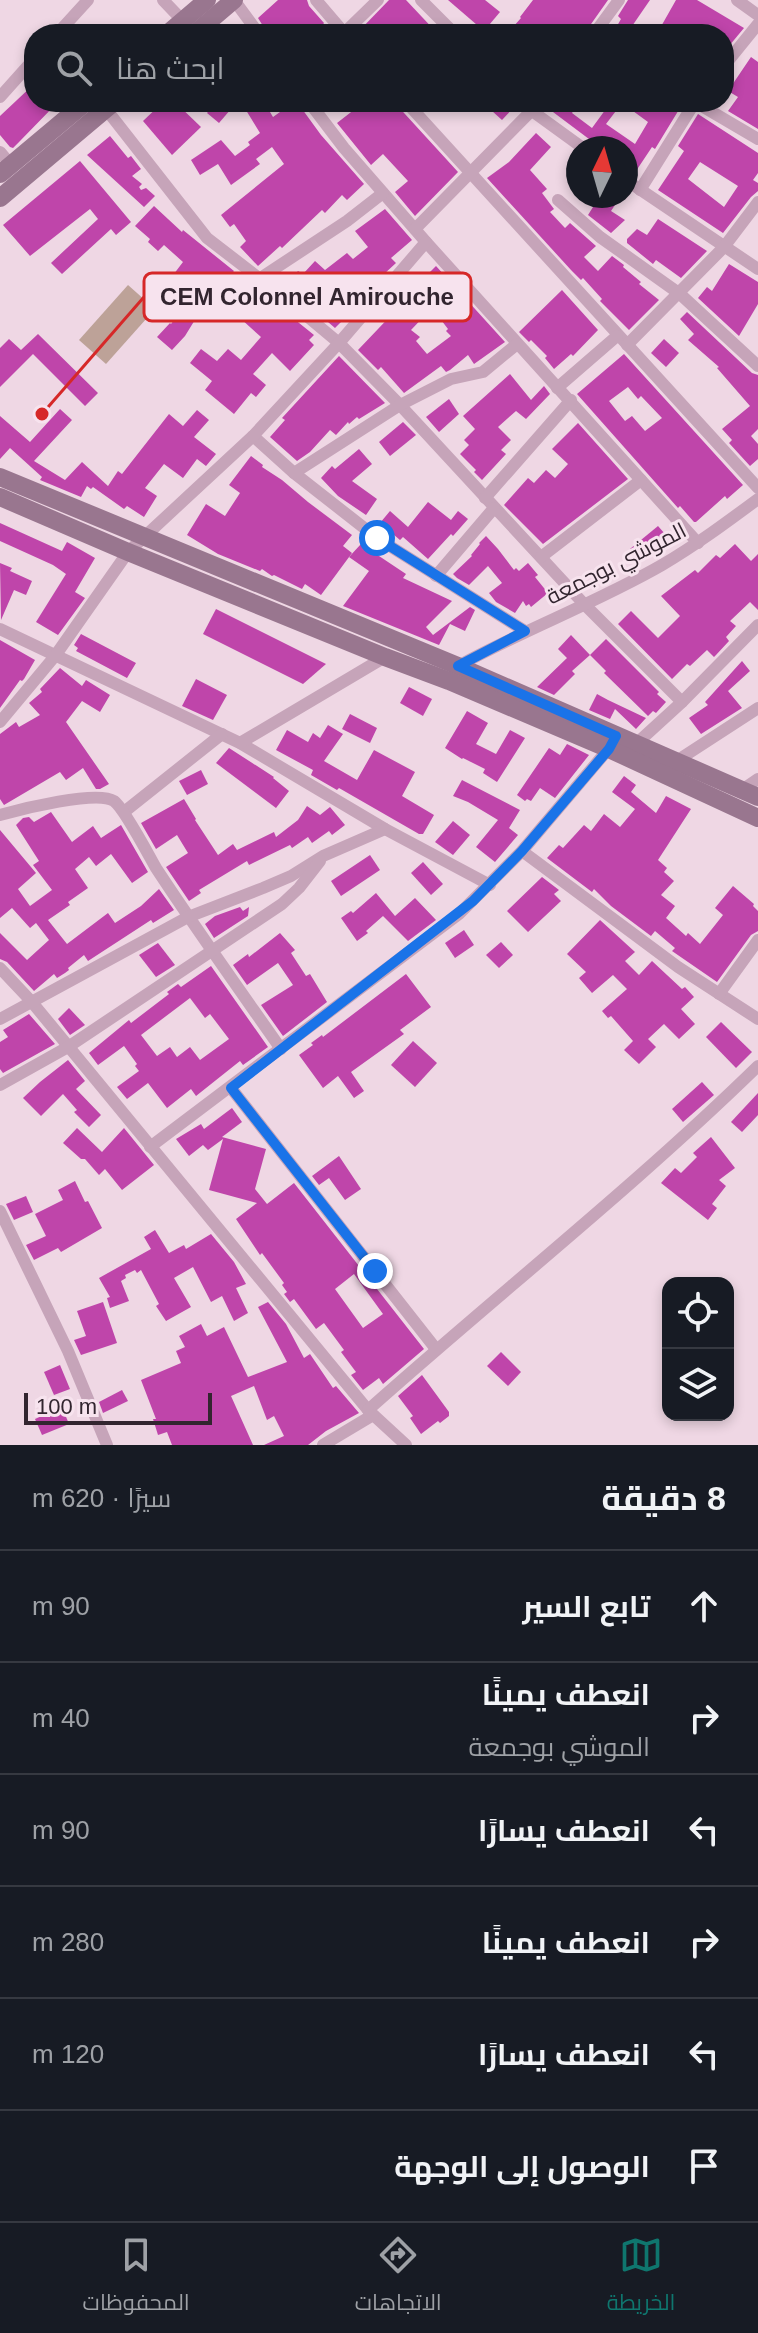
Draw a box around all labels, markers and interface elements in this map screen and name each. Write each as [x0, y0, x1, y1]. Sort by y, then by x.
search box [24, 24, 734, 112]
icon: search [52, 46, 96, 90]
text: ابحث هنا [116, 52, 225, 85]
north arrow [566, 136, 638, 208]
callout: CEM Colonnel Amirouche [144, 273, 471, 321]
text: CEM Colonnel Amirouche [160, 283, 454, 310]
street label: الموشي بوجمعة [542, 517, 692, 613]
route start [359, 520, 395, 556]
route end [357, 1253, 393, 1289]
map controls [662, 1277, 734, 1421]
button: locate [662, 1277, 734, 1349]
button: layers [662, 1349, 734, 1421]
scale bar [24, 1389, 212, 1425]
text: 100 m [36, 1394, 97, 1419]
text: 8 دقيقة [602, 1479, 726, 1517]
text: سيرًا · 620 m [32, 1483, 171, 1513]
icon: ahead [682, 1584, 726, 1628]
text: تابع السير [522, 1590, 650, 1623]
text: 90 m [32, 1591, 90, 1621]
text: انعطف يمينًا [482, 1678, 650, 1711]
icon: right [682, 1696, 726, 1740]
text: 40 m [32, 1703, 90, 1733]
text: الموشي بوجمعة [469, 1732, 650, 1762]
icon: left [682, 1808, 726, 1852]
text: انعطف يسارًا [478, 1814, 650, 1847]
text: 90 m [32, 1815, 90, 1845]
icon: right [682, 1920, 726, 1964]
text: انعطف يمينًا [482, 1926, 650, 1959]
text: 280 m [32, 1927, 104, 1957]
icon: left [682, 2032, 726, 2076]
text: انعطف يسارًا [478, 2038, 650, 2071]
text: 120 m [32, 2039, 104, 2069]
icon: arrive [682, 2144, 726, 2188]
text: الوصول إلى الوجهة [394, 2150, 650, 2183]
tab: المحفوظات [83, 2233, 190, 2323]
tab: الاتجاهات [355, 2233, 442, 2323]
tab: الخريطة [607, 2233, 675, 2323]

